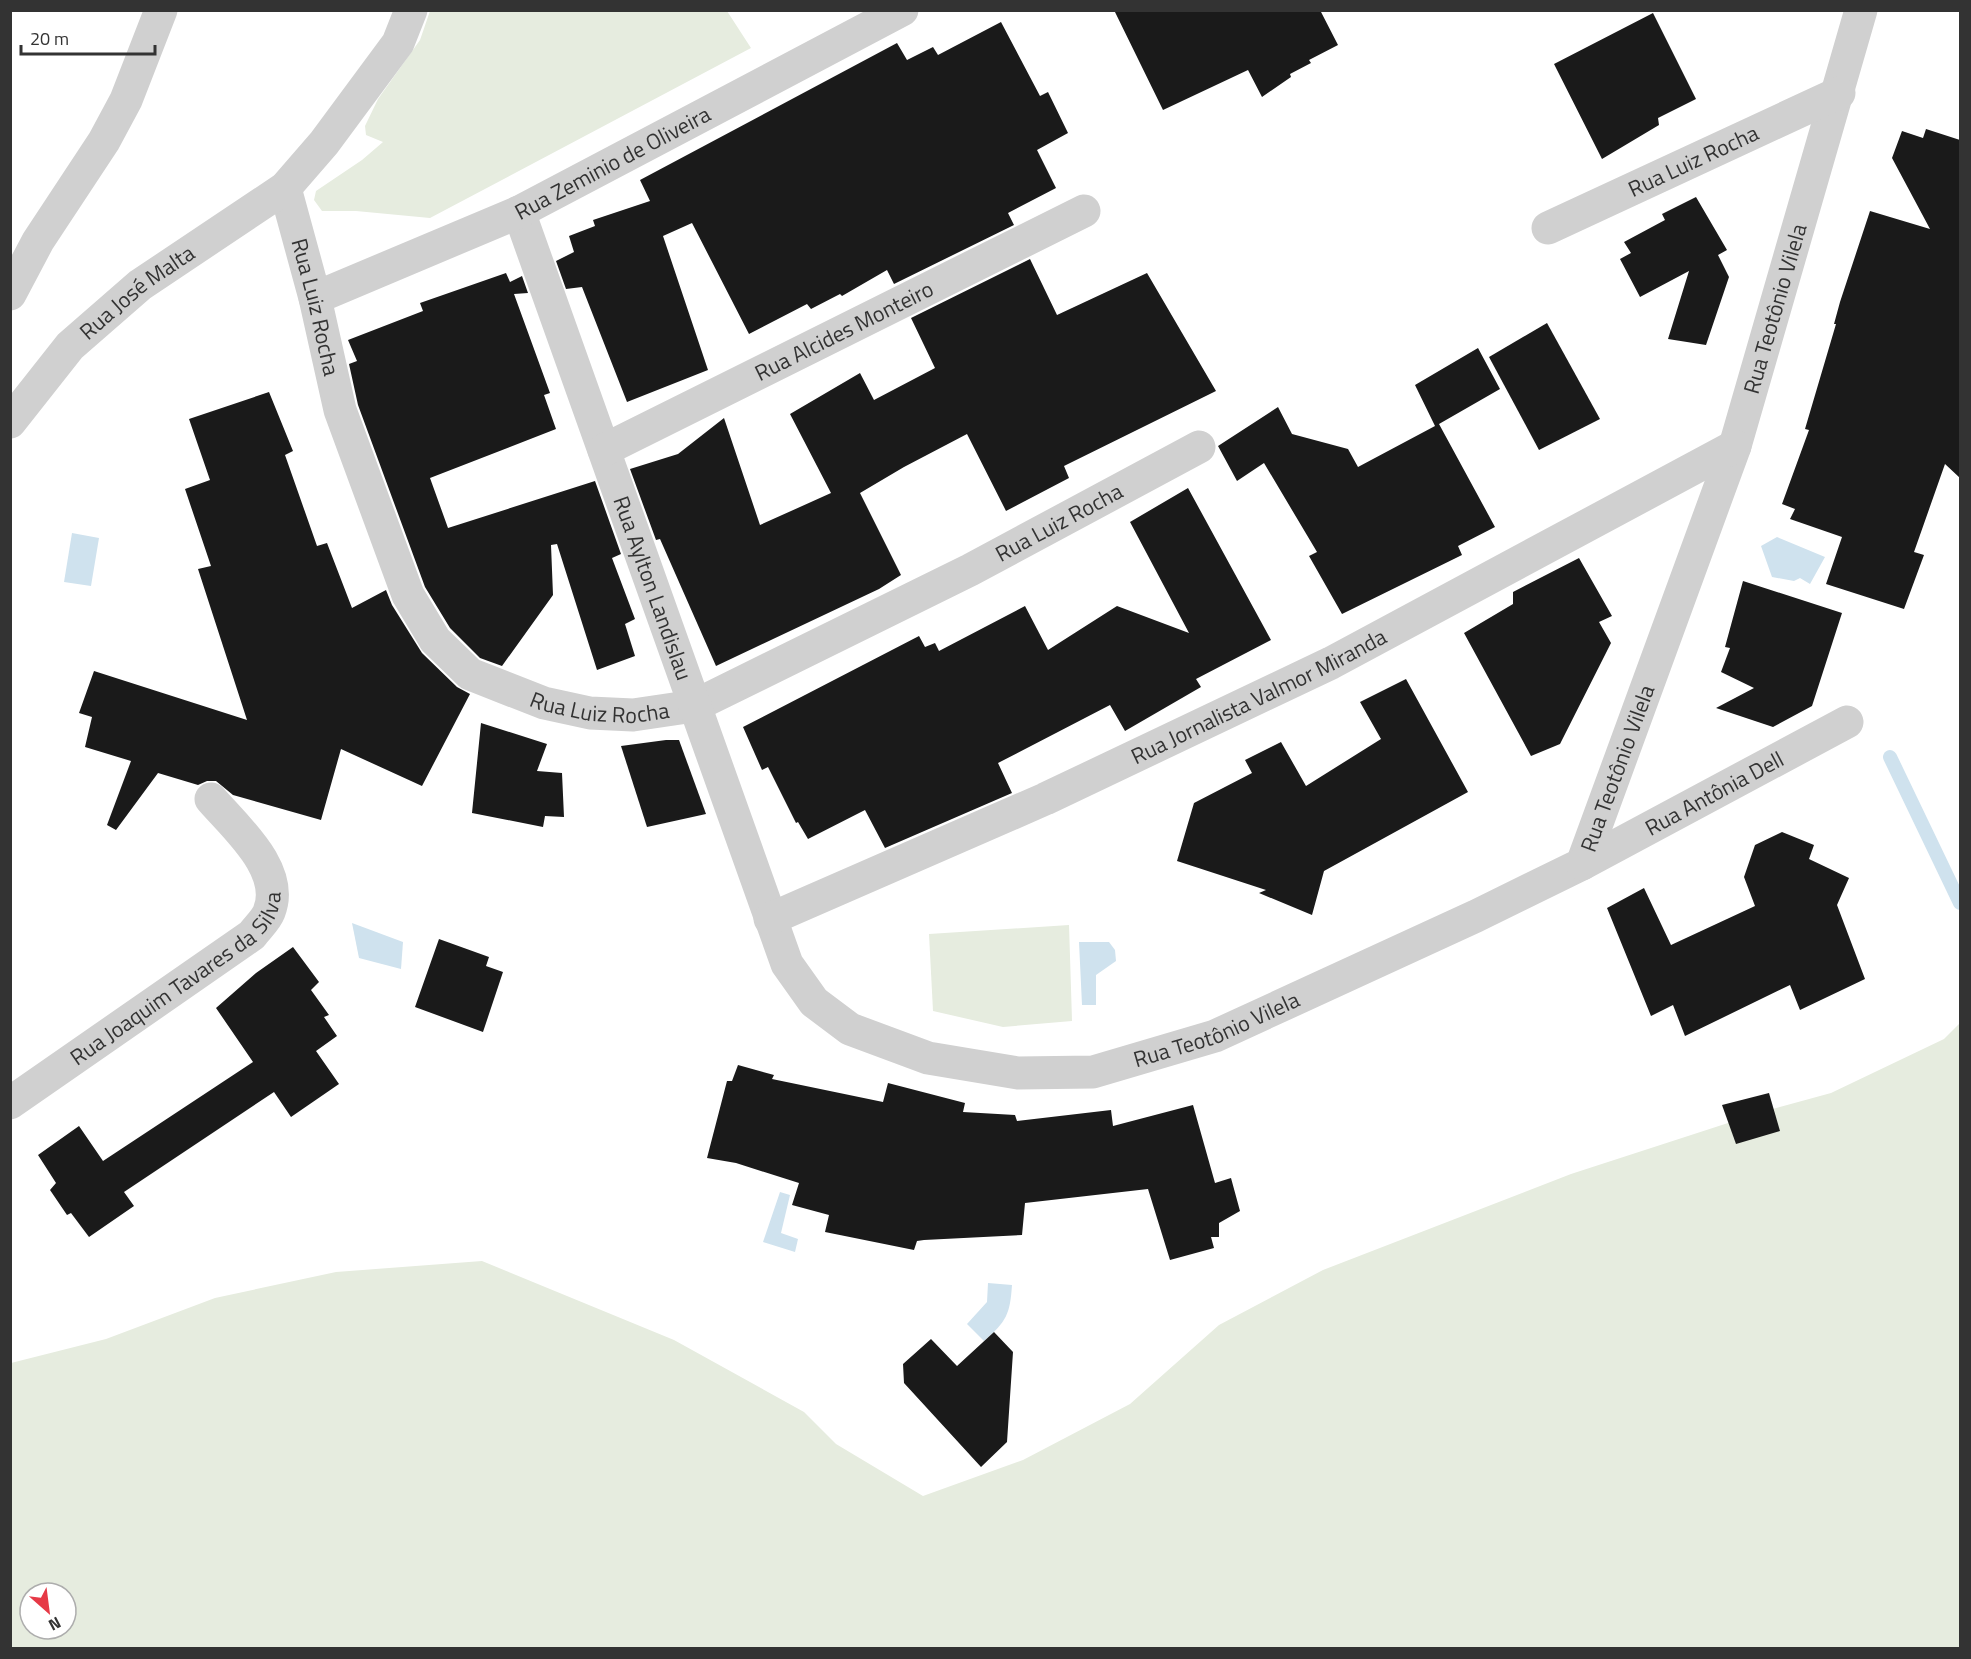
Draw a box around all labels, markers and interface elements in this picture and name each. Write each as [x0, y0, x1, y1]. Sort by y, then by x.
scale bar [21, 18, 154, 56]
text: 20 m [30, 25, 69, 52]
street label: Rua Zeminio de Oliveira [508, 97, 716, 228]
street label: Rua Luiz Rocha [1622, 116, 1764, 206]
street label: Rua Teotônio Vilela [1734, 220, 1815, 398]
street label: Rua Luiz Rocha [283, 235, 349, 379]
street label: Rua José Malta [72, 236, 201, 348]
street label: Rua Alcides Monteiro [749, 272, 939, 389]
street label: Rua Luiz Rocha [989, 474, 1129, 570]
street label: Rua Aylton Landislau [604, 491, 701, 685]
street label: Rua Jornalista Valmor Miranda [1125, 619, 1392, 773]
street label: Rua Teotônio Vilela [1571, 680, 1663, 857]
street label: Rua Luiz Rocha [525, 682, 671, 732]
street label: Rua Antônia Dell [1639, 742, 1790, 844]
street label: Rua Joaquim Tavares da Silva [63, 891, 290, 1074]
street label: Rua Teotônio Vilela [1129, 982, 1305, 1076]
north arrow [18, 1581, 78, 1641]
text: N [45, 1611, 66, 1637]

